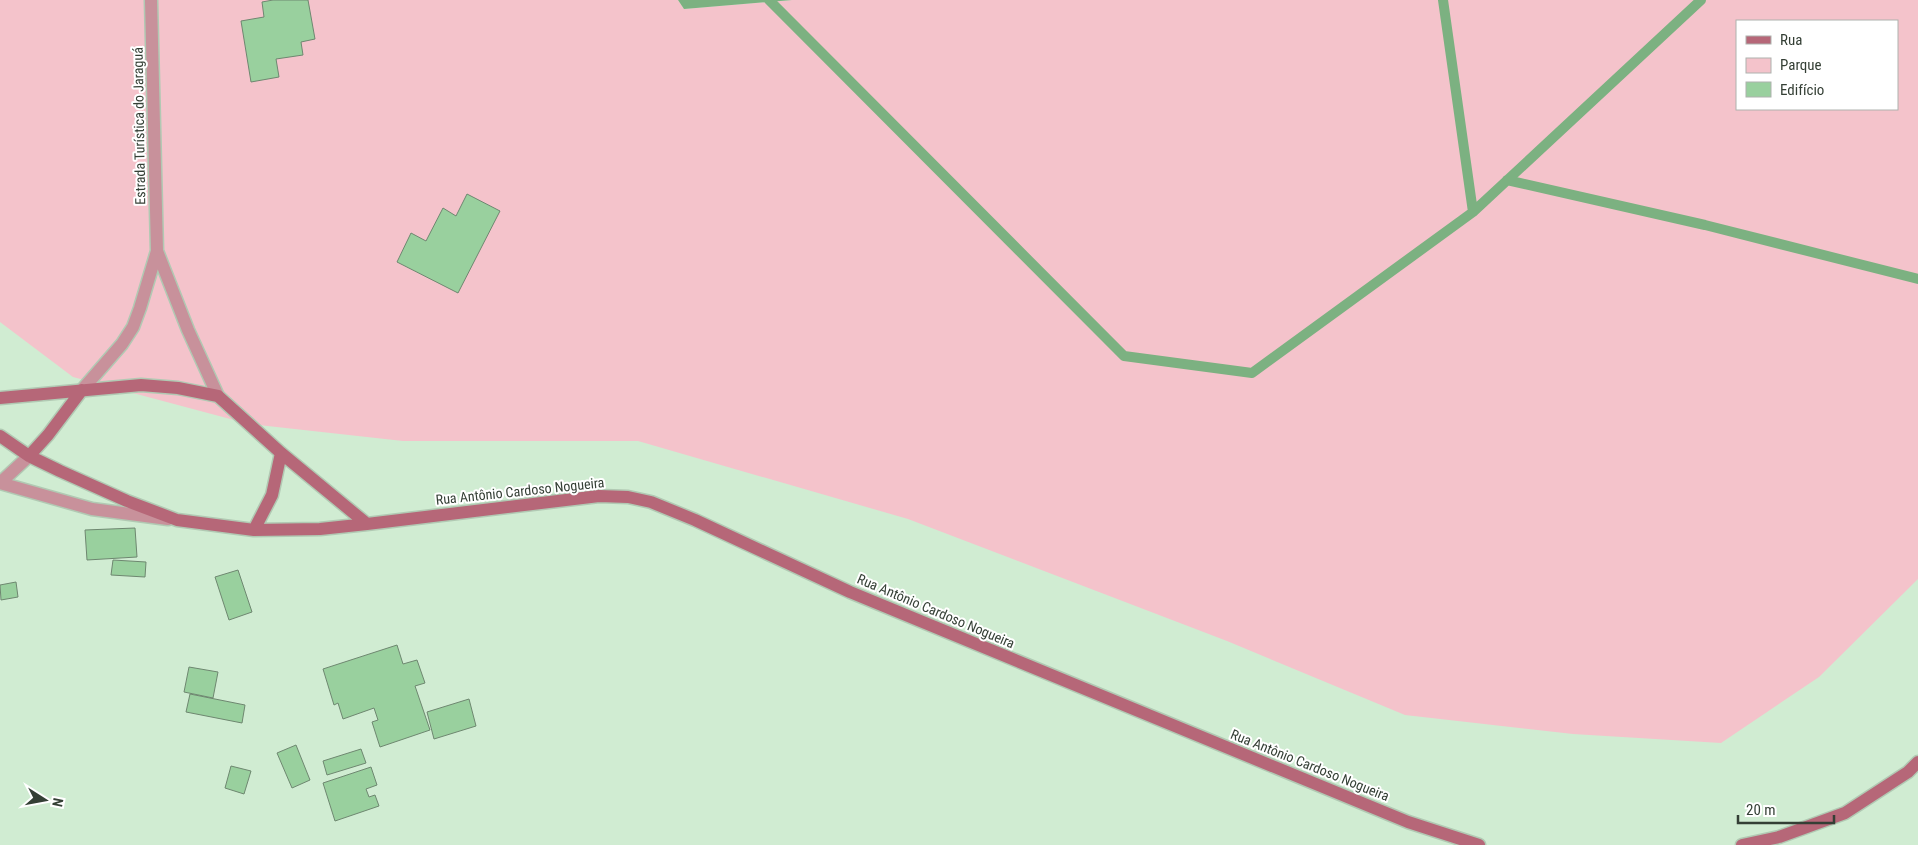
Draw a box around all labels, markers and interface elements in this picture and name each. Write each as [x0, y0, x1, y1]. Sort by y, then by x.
legend [1736, 20, 1898, 110]
text: Rua [1780, 31, 1802, 49]
street label: Estrada Turística do Jaraguá [130, 47, 148, 205]
text: Parque [1780, 56, 1822, 74]
text: Edifício [1780, 81, 1824, 99]
street label: Rua Antônio Cardoso Nogueira [435, 474, 605, 508]
street label: Rua Antônio Cardoso Nogueira [855, 571, 1017, 651]
street label: Rua Antônio Cardoso Nogueira [1228, 726, 1392, 804]
north arrow [20, 775, 70, 825]
scale bar [1738, 792, 1834, 824]
text: N [49, 797, 66, 808]
text: 20 m [1746, 801, 1776, 819]

